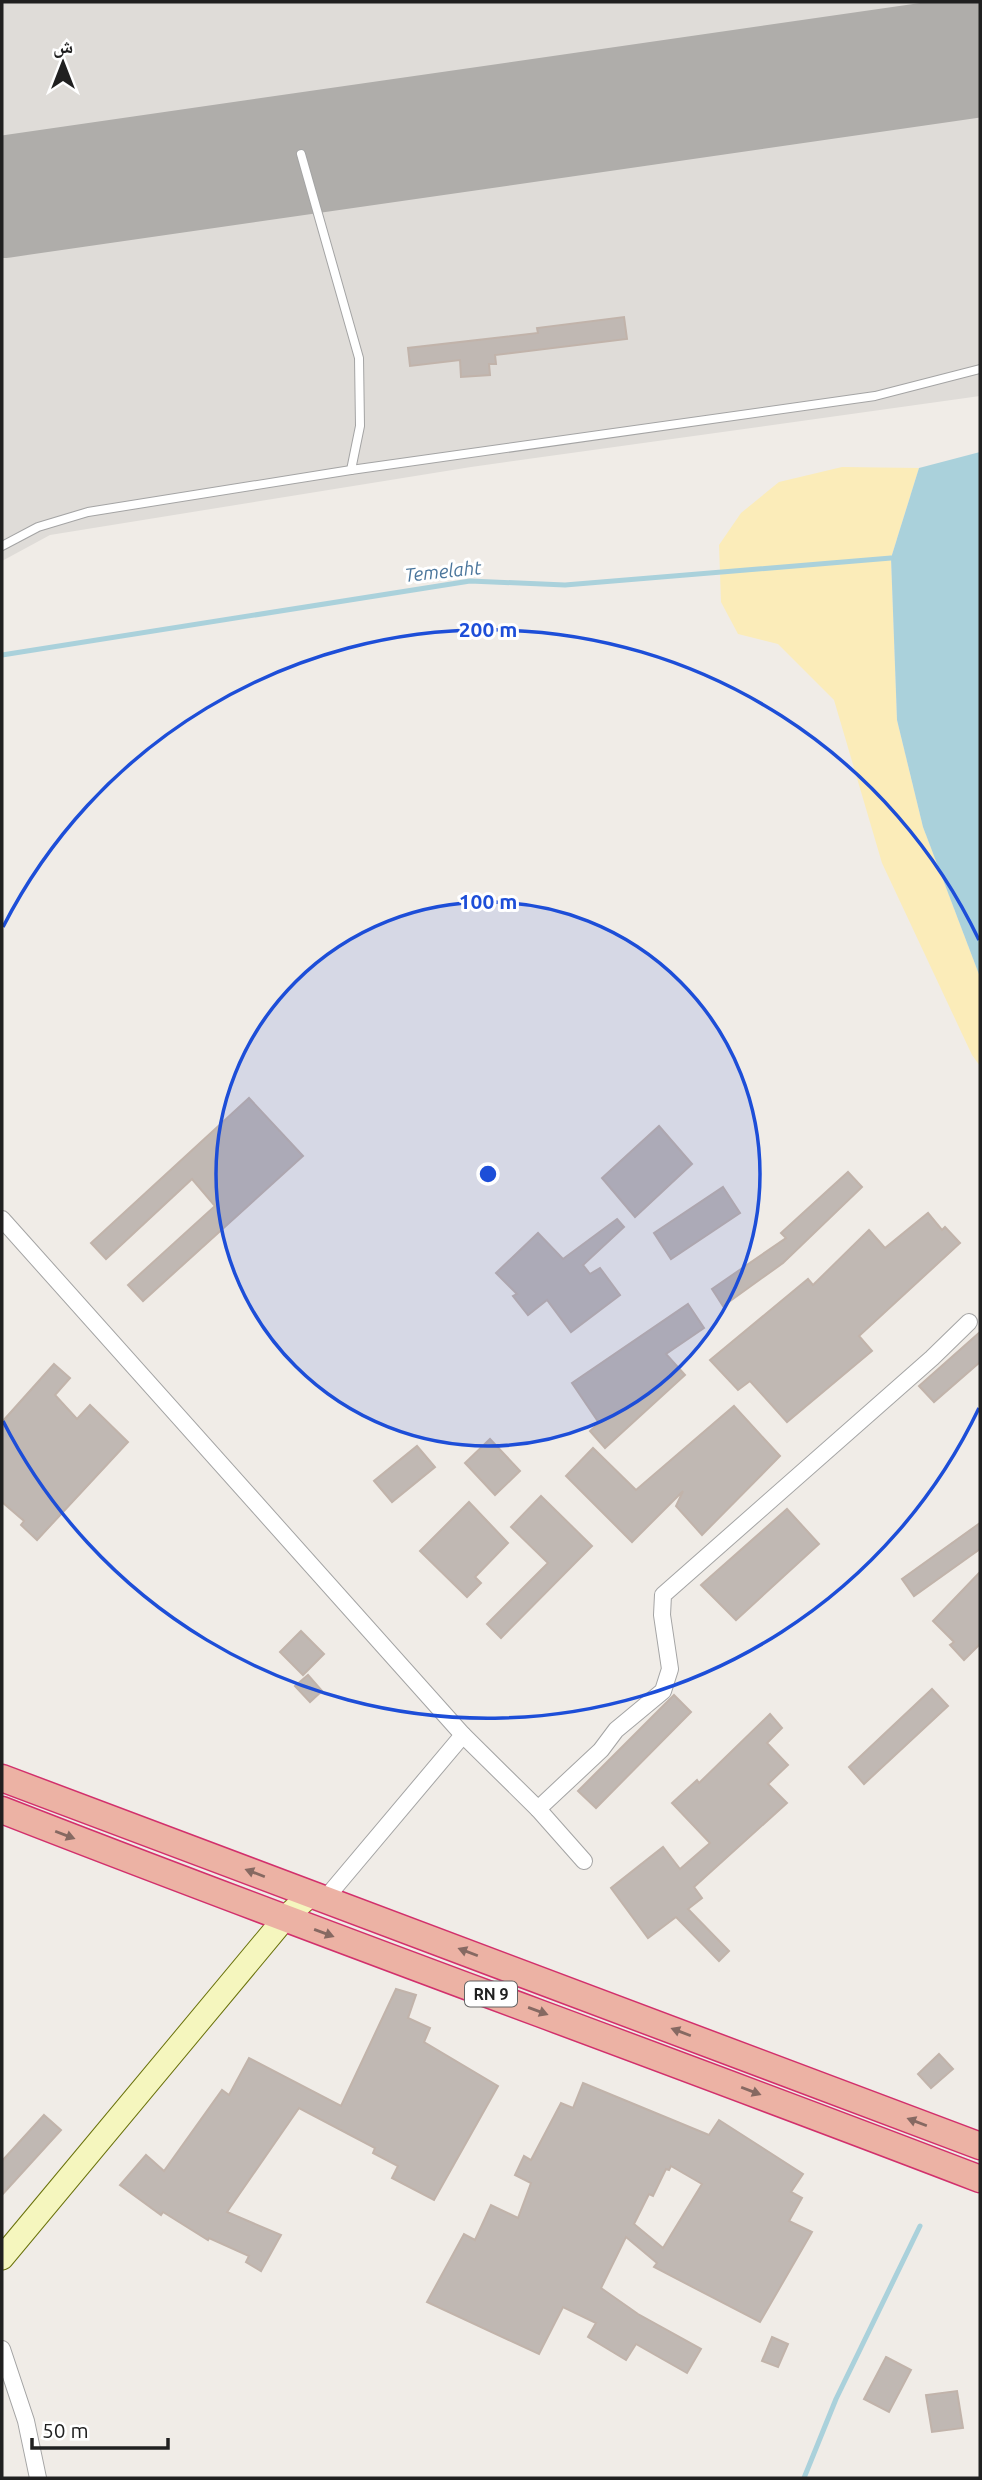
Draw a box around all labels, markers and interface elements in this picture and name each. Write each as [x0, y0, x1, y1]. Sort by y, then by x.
north arrow [28, 28, 98, 98]
text: ش [53, 35, 73, 58]
water label: Temelaht [403, 556, 483, 586]
text: 200 m [459, 617, 517, 641]
text: 100 m [459, 889, 517, 913]
centre of rings [476, 1162, 500, 1186]
one-way arrow [55, 1830, 76, 1841]
one-way arrow [244, 1867, 265, 1878]
one-way arrow [314, 1927, 335, 1938]
one-way arrow [457, 1947, 478, 1958]
road number: RN 9 [465, 1982, 517, 2006]
one-way arrow [527, 2006, 548, 2017]
one-way arrow [670, 2027, 691, 2038]
one-way arrow [740, 2085, 761, 2096]
one-way arrow [906, 2116, 927, 2127]
scale bar [32, 2406, 168, 2450]
text: 50 m [42, 2418, 89, 2442]

